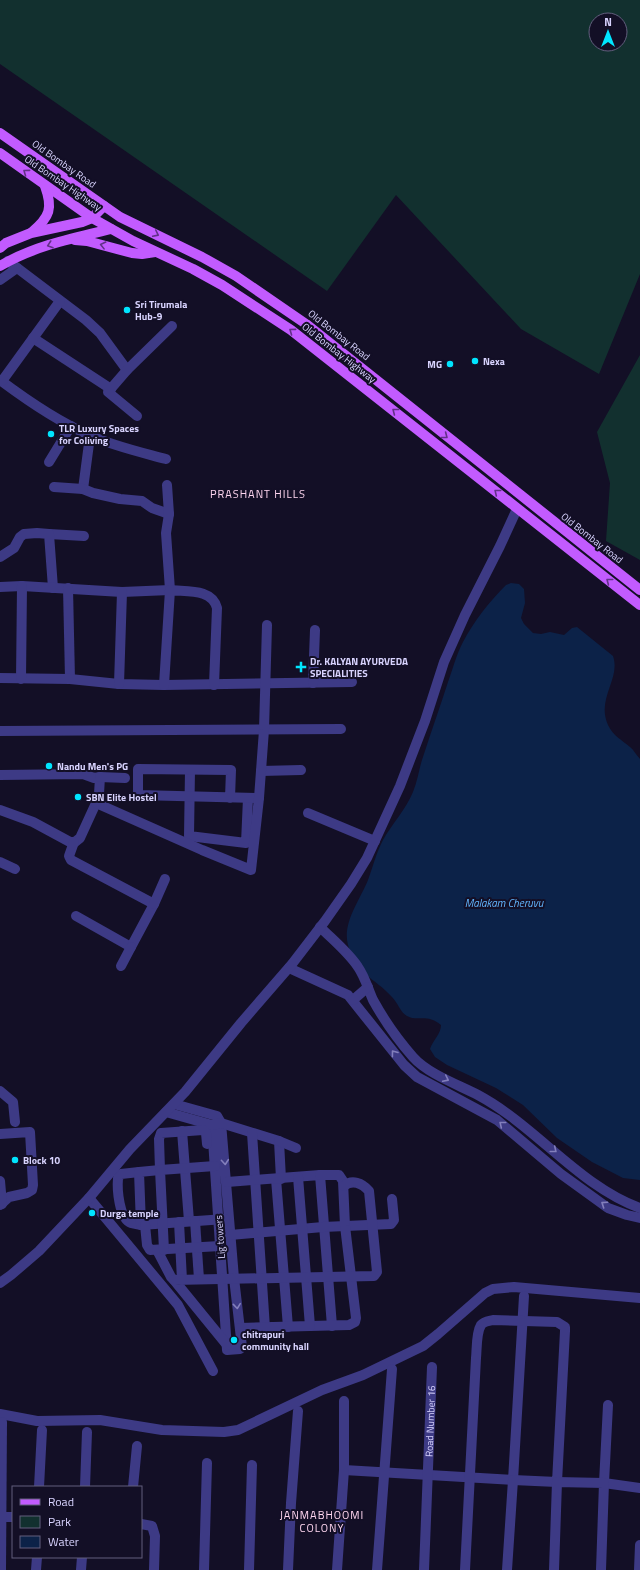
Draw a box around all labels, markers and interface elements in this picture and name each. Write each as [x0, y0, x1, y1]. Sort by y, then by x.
north arrow [588, 12, 628, 52]
text: N [604, 14, 612, 30]
street label: Old Bombay Road [29, 136, 99, 192]
street label: Old Bombay Highway [21, 152, 105, 215]
one-way arrow [23, 170, 30, 177]
one-way arrow [151, 229, 159, 237]
one-way arrow [47, 240, 54, 248]
one-way arrow [100, 241, 107, 250]
place label: Sri Tirumala Hub-9 [135, 297, 187, 324]
marker: Sri Tirumala Hub-9 [122, 305, 132, 315]
street label: Old Bombay Road [305, 306, 373, 364]
street label: Old Bombay Highway [299, 319, 379, 387]
one-way arrow [289, 328, 296, 336]
place label: Nexa [483, 354, 505, 369]
marker: Nexa [470, 356, 480, 366]
place label: MG [427, 357, 442, 372]
marker: MG [445, 359, 455, 369]
one-way arrow [392, 409, 399, 416]
place label: TLR Luxury Spaces for Coliving [59, 421, 139, 448]
marker: TLR Luxury Spaces for Coliving [46, 429, 56, 439]
one-way arrow [440, 431, 447, 438]
district label: PRASHANT HILLS [210, 486, 306, 502]
one-way arrow [494, 490, 501, 497]
street label: Old Bombay Road [558, 509, 626, 567]
one-way arrow [607, 579, 614, 586]
place label: Dr. KALYAN AYURVEDA SPECIALITIES [310, 654, 408, 681]
marker: Dr. KALYAN AYURVEDA SPECIALITIES [295, 661, 307, 673]
place label: Nandu Men's PG [57, 759, 128, 774]
marker: Nandu Men's PG [44, 761, 54, 771]
place label: SBN Elite Hostel [86, 790, 157, 805]
marker: SBN Elite Hostel [73, 792, 83, 802]
water label: Malakam Cheruvu [465, 895, 545, 911]
one-way arrow [392, 1051, 399, 1058]
one-way arrow [441, 1074, 449, 1082]
one-way arrow [499, 1122, 506, 1129]
one-way arrow [549, 1146, 556, 1153]
place label: Block 10 [23, 1153, 61, 1168]
marker: Block 10 [10, 1155, 20, 1165]
one-way arrow [220, 1159, 229, 1165]
one-way arrow [601, 1201, 608, 1209]
place label: Durga temple [100, 1206, 159, 1221]
marker: Durga temple [87, 1208, 97, 1218]
street label: Lig towers [211, 1214, 229, 1259]
one-way arrow [232, 1302, 241, 1309]
place label: chitrapuri community hall [242, 1327, 309, 1354]
marker: chitrapuri community hall [229, 1335, 239, 1345]
street label: Road Number 16 [421, 1385, 439, 1457]
legend [12, 1486, 142, 1558]
text: Road [48, 1492, 74, 1511]
district label: JANMABHOOMI COLONY [280, 1507, 364, 1536]
text: Park [48, 1512, 71, 1531]
text: Water [48, 1532, 79, 1551]

